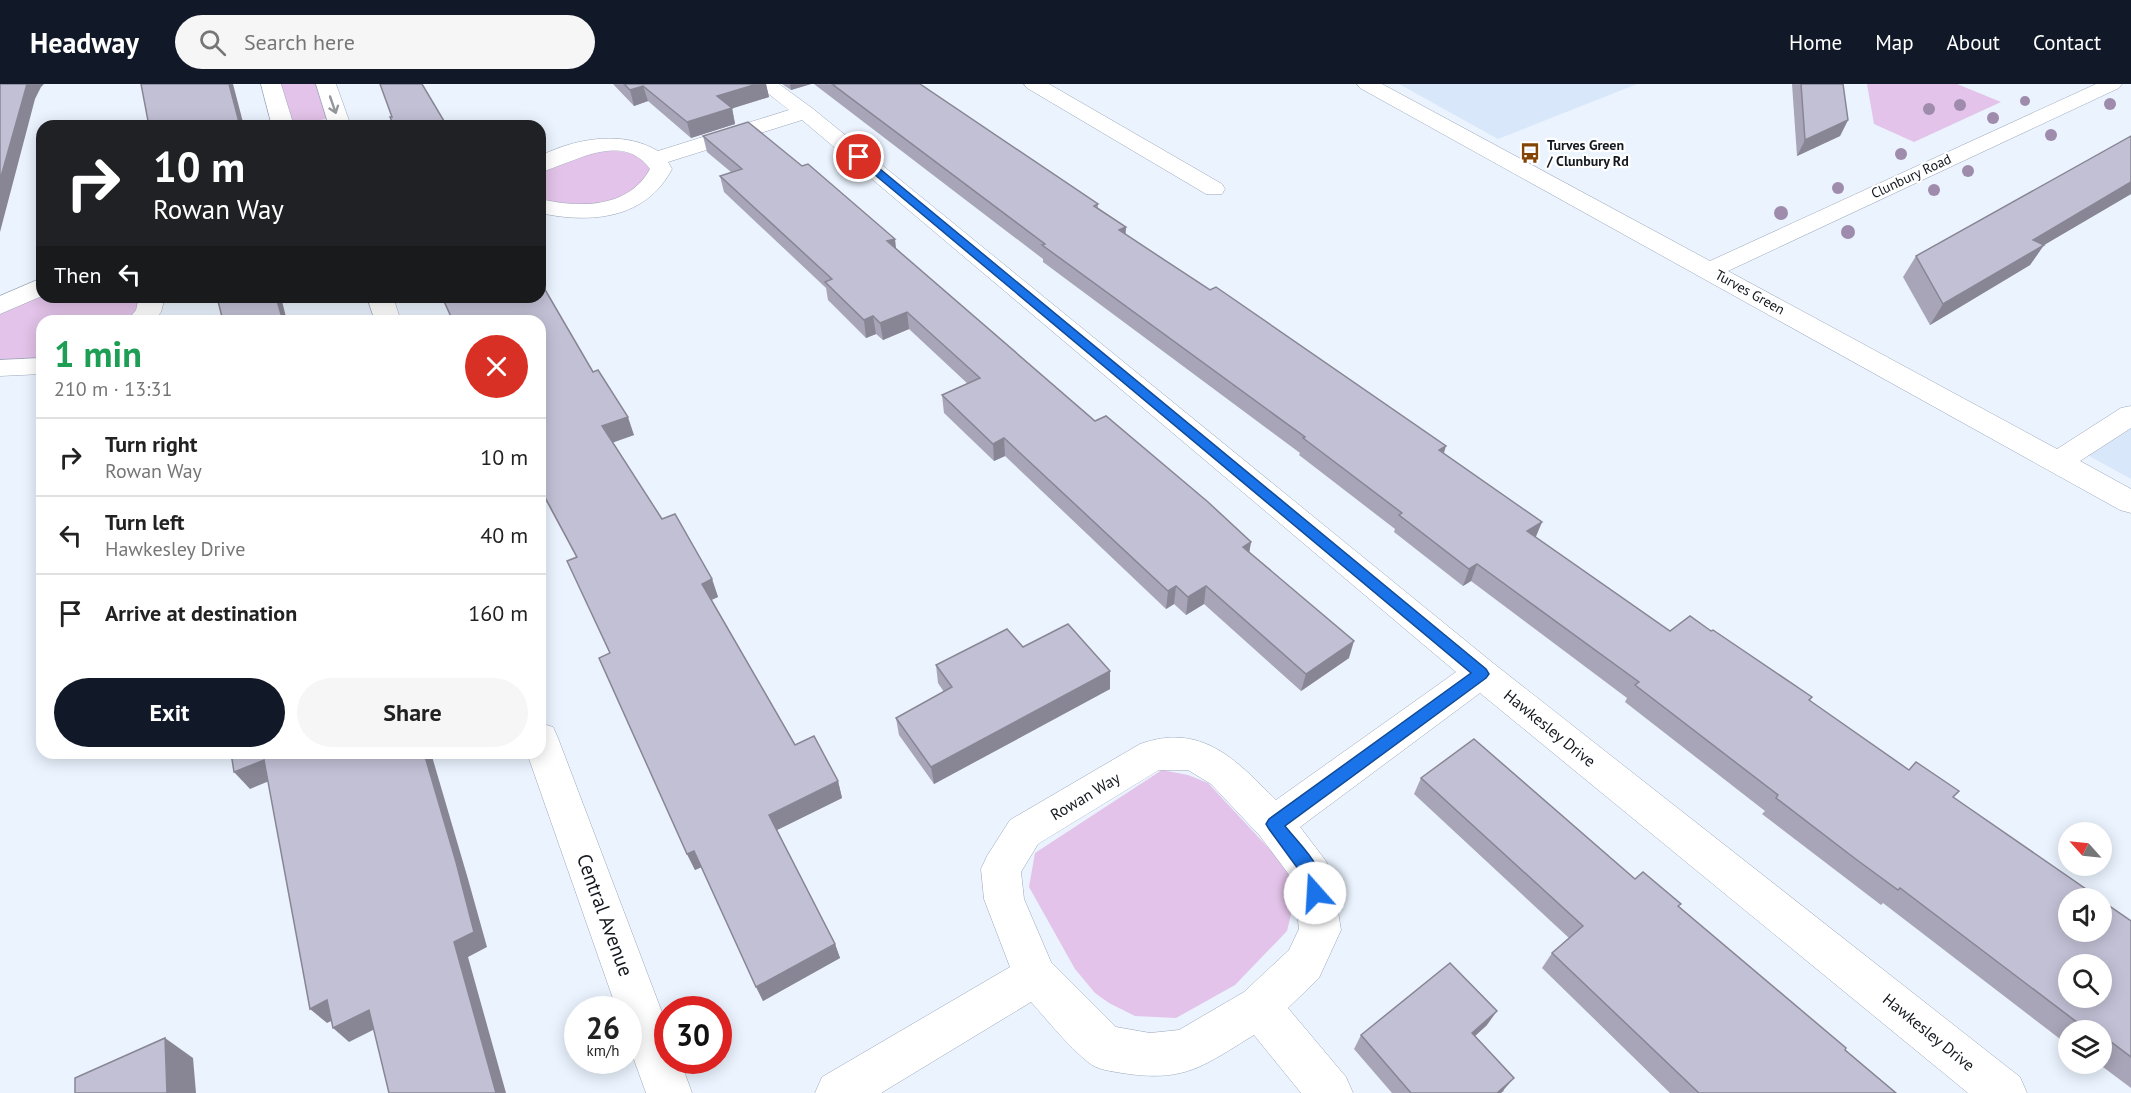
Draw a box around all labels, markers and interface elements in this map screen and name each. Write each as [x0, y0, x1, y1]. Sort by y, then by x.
search box [175, 15, 595, 69]
text: Headway [30, 24, 139, 61]
icon: search [196, 26, 229, 59]
text: Search here [244, 28, 355, 56]
text: Home [1789, 29, 1842, 56]
text: Map [1875, 29, 1914, 56]
text: About [1947, 29, 2000, 56]
text: Contact [2033, 29, 2101, 56]
one-way arrow [328, 95, 339, 114]
pin [833, 131, 884, 182]
place label: Turves Green / Clunbury Rd [1546, 136, 1629, 170]
text: 10 m [153, 139, 245, 194]
icon: arrive [842, 140, 875, 173]
bus stop icon: Turves Green / Clunbury Rd [1518, 141, 1542, 165]
icon: right [54, 144, 132, 222]
street label: Clunbury Road [1868, 150, 1954, 202]
text: Rowan Way [153, 192, 284, 226]
icon: left [113, 258, 146, 291]
text: Then [54, 261, 101, 289]
street label: Turves Green [1712, 265, 1788, 319]
text: 1 min [54, 330, 142, 377]
button: close [465, 335, 528, 398]
text: 210 m · 13:31 [54, 376, 172, 402]
text: Turn right [105, 430, 197, 458]
icon: right [54, 441, 87, 474]
text: 10 m [480, 443, 528, 471]
text: Rowan Way [105, 458, 202, 484]
text: Turn left [105, 508, 185, 536]
icon: left [54, 519, 87, 552]
text: 40 m [480, 521, 528, 549]
text: Hawkesley Drive [105, 536, 245, 562]
icon: arrive [54, 597, 87, 630]
text: Arrive at destination [105, 599, 297, 627]
text: 160 m [468, 599, 528, 627]
button: Exit [54, 678, 285, 747]
button: Share [297, 678, 528, 747]
street label: Hawkesley Drive [1500, 685, 1600, 771]
street label: Rowan Way [1047, 767, 1124, 825]
north arrow [2058, 822, 2112, 876]
map controls [2058, 822, 2112, 1074]
street label: Central Avenue [571, 850, 639, 980]
position arrow [1283, 861, 1347, 925]
button: sound [2058, 888, 2112, 942]
button: search [2058, 954, 2112, 1008]
street label: Hawkesley Drive [1879, 989, 1979, 1075]
speed limit sign: 30 [654, 996, 732, 1074]
text: 26 [586, 1008, 620, 1047]
button: layers [2058, 1020, 2112, 1074]
text: km/h [587, 1041, 619, 1060]

